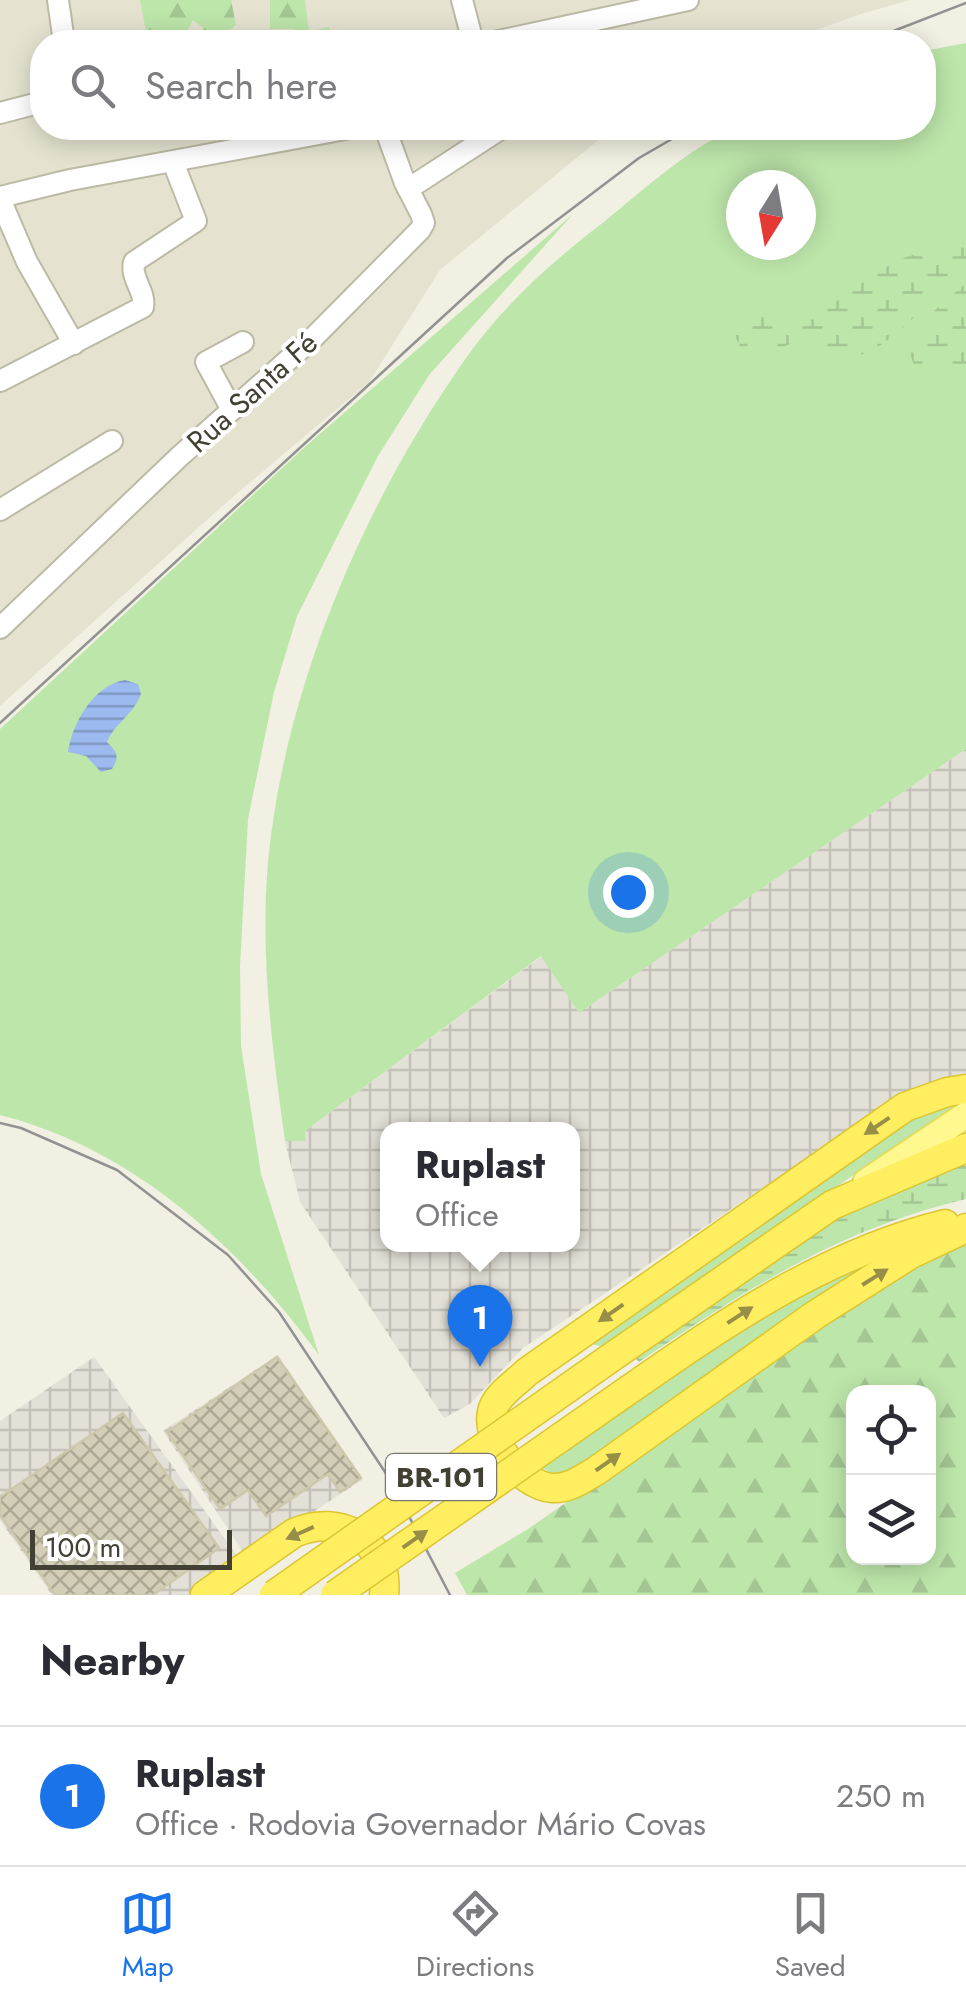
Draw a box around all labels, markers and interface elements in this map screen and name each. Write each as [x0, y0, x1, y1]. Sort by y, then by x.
search box [30, 30, 936, 140]
icon: search [65, 58, 120, 113]
text: Search here [145, 58, 337, 113]
north arrow [726, 170, 816, 260]
street label: Rua Santa Fé [177, 322, 327, 462]
your location [603, 867, 654, 918]
one-way arrow [864, 1116, 891, 1135]
popup [380, 1122, 580, 1252]
text: Ruplast [415, 1137, 545, 1192]
text: Office [415, 1192, 499, 1238]
one-way arrow [861, 1268, 888, 1286]
pin: 1 [448, 1284, 512, 1367]
one-way arrow [598, 1302, 624, 1322]
one-way arrow [727, 1307, 754, 1325]
map controls [846, 1385, 936, 1565]
button: locate [846, 1385, 936, 1475]
one-way arrow [595, 1453, 621, 1472]
road number: BR-101 [386, 1454, 496, 1500]
button: layers [846, 1475, 936, 1565]
scale bar [30, 1525, 232, 1570]
one-way arrow [285, 1525, 315, 1541]
text: 100 m [45, 1527, 121, 1568]
one-way arrow [402, 1530, 429, 1549]
text: Nearby [40, 1630, 184, 1691]
text: Ruplast [135, 1746, 265, 1801]
text: 1 [64, 1773, 81, 1819]
text: 250 m [836, 1773, 926, 1819]
text: Office · Rodovia Governador Mário Covas [135, 1801, 706, 1847]
tab: Map [120, 1886, 175, 1987]
tab: Directions [416, 1886, 534, 1987]
tab: Saved [775, 1886, 846, 1987]

